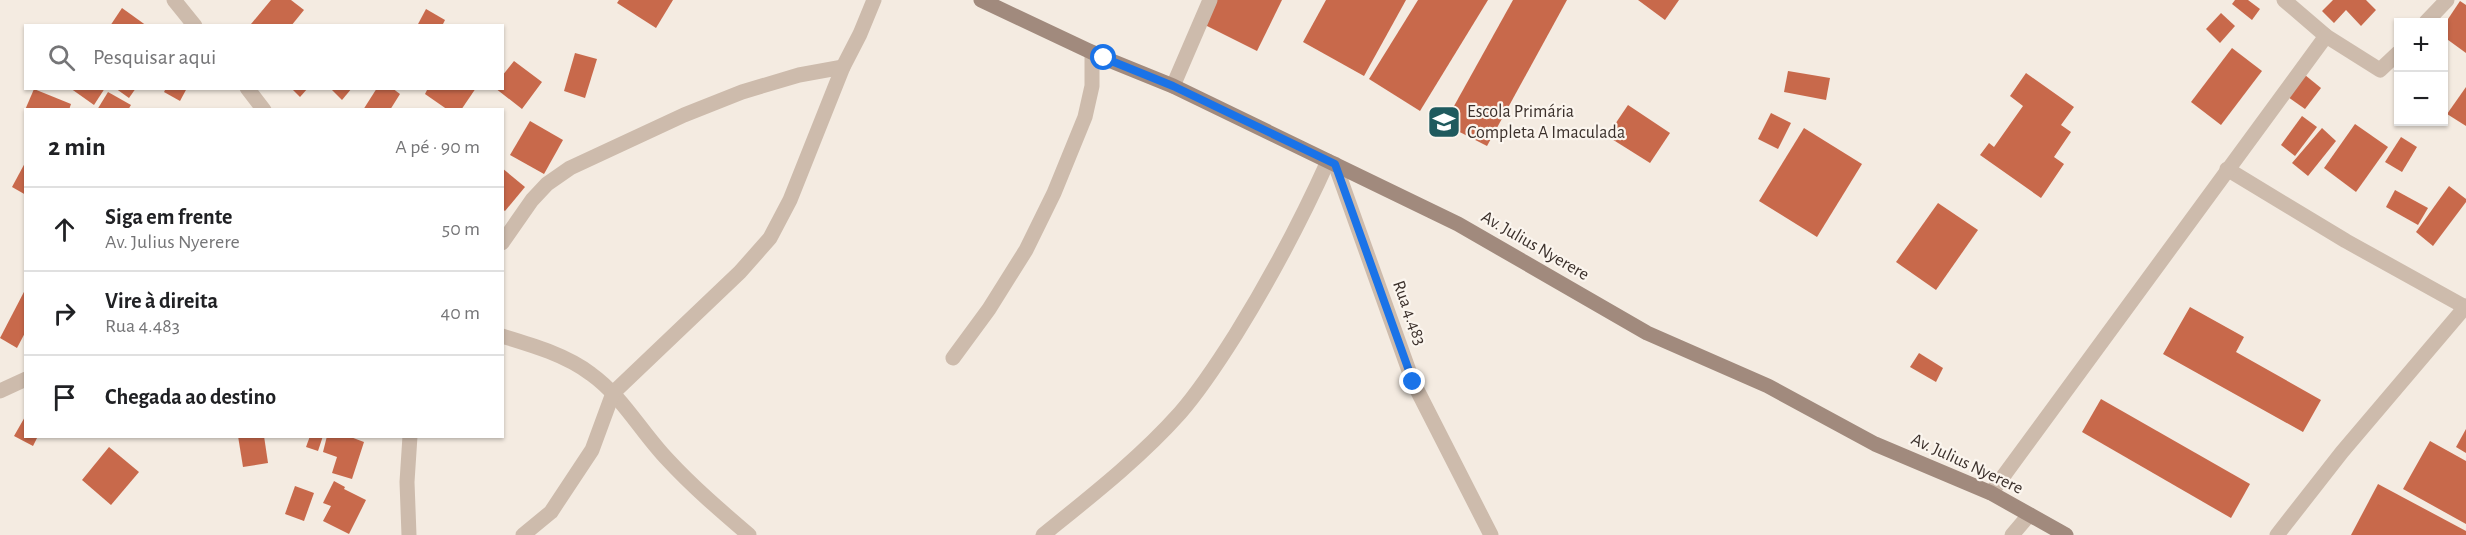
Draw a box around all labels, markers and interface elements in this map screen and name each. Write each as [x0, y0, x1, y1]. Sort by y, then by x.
map controls [2394, 18, 2448, 126]
button: + [2394, 18, 2448, 72]
search box [24, 24, 504, 90]
icon: search [45, 41, 78, 74]
route start [1090, 44, 1116, 70]
text: Pesquisar aqui [93, 46, 216, 68]
button: − [2394, 72, 2448, 126]
place label: Escola Primária Completa A Imaculada [1467, 103, 1625, 142]
school or university icon: Escola Primária Completa A Imaculada [1426, 104, 1462, 140]
text: 2 min [48, 134, 106, 160]
text: A pé · 90 m [395, 137, 480, 157]
text: Siga em frente [105, 206, 232, 228]
street label: Av. Julius Nyerere [1478, 208, 1592, 284]
icon: ahead [48, 213, 81, 246]
text: 50 m [442, 219, 480, 239]
text: Av. Julius Nyerere [105, 232, 240, 252]
street label: Rua 4.483 [1389, 278, 1429, 348]
text: Vire à direita [105, 290, 218, 312]
icon: right [48, 297, 81, 330]
text: 40 m [441, 303, 480, 323]
text: Rua 4.483 [105, 316, 180, 336]
route end [1399, 368, 1425, 394]
icon: arrive [48, 381, 81, 414]
text: Chegada ao destino [105, 386, 276, 408]
street label: Av. Julius Nyerere [1908, 430, 2026, 498]

